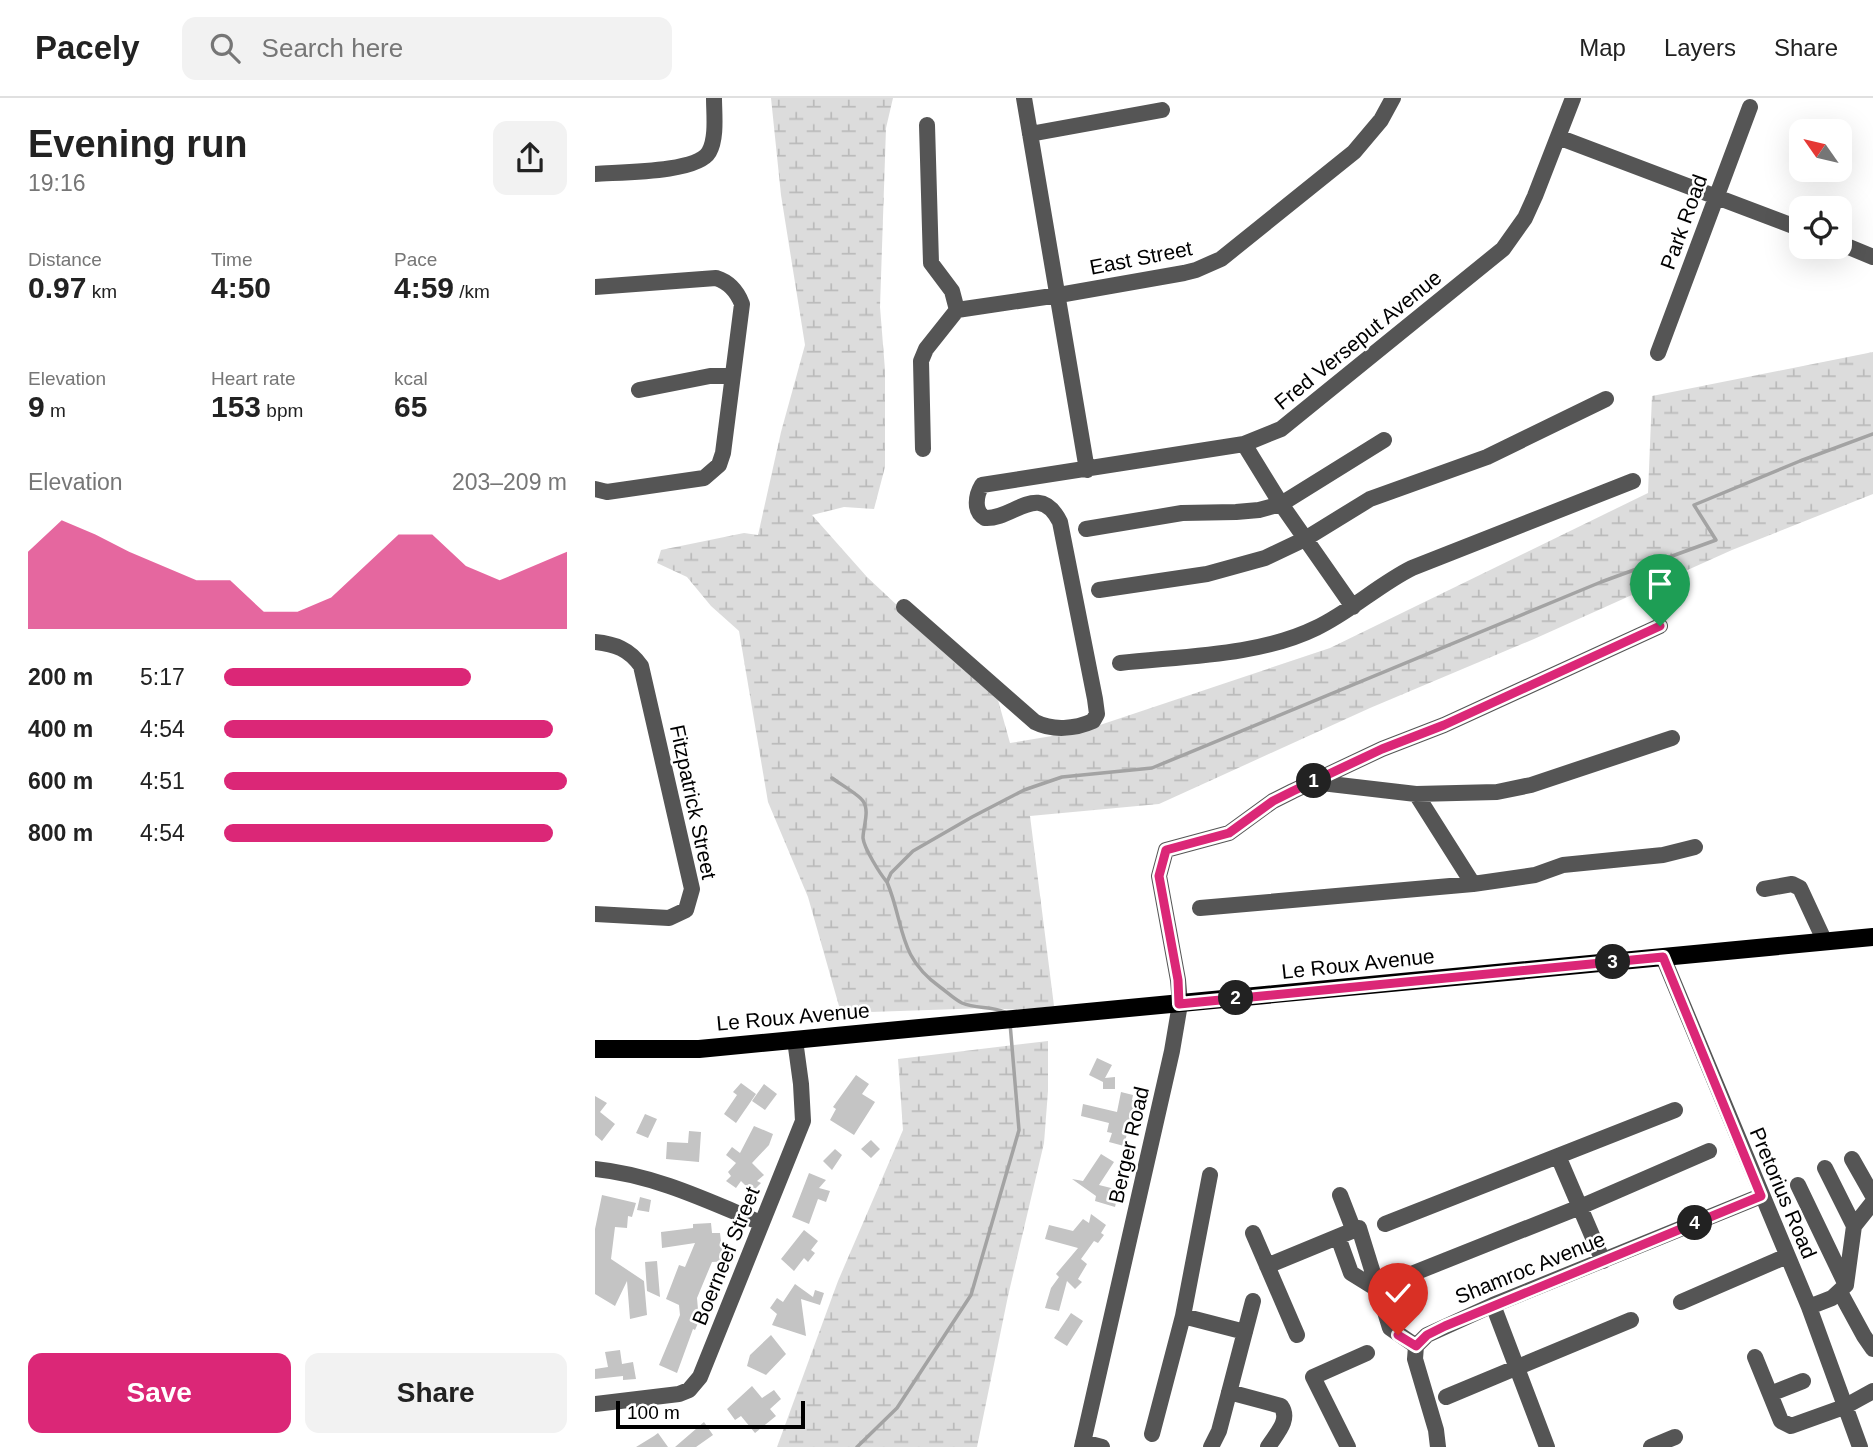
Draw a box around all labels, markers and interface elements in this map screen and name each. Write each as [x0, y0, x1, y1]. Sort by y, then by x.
search box [182, 17, 672, 80]
text: Pacely [35, 29, 140, 66]
icon: search [206, 29, 244, 67]
text: Search here [262, 33, 403, 63]
text: Map [1579, 34, 1626, 61]
text: Layers [1664, 34, 1736, 61]
text: Share [1774, 34, 1838, 61]
north arrow [1789, 119, 1851, 182]
map controls [1789, 119, 1852, 259]
button: share [493, 121, 567, 195]
text: Evening run [28, 123, 248, 165]
text: 19:16 [28, 170, 86, 196]
street label: Park Road [1656, 171, 1711, 272]
button: locate [1789, 196, 1852, 259]
street label: East Street [1088, 236, 1194, 279]
text: Distance [28, 249, 102, 270]
text: Time [211, 249, 253, 270]
text: Pace [394, 249, 437, 270]
street label: Fred Verseput Avenue [1270, 265, 1446, 414]
text: 0.97 [28, 271, 86, 304]
text: 4:50 [211, 271, 271, 304]
text: 4:59 [394, 271, 454, 304]
text: km [86, 281, 117, 302]
text: /km [454, 281, 490, 302]
text: Elevation [28, 368, 106, 389]
text: Heart rate [211, 368, 295, 389]
text: kcal [394, 368, 428, 389]
text: 9 [28, 390, 45, 423]
text: 153 [211, 390, 261, 423]
text: 65 [394, 390, 427, 423]
text: m [45, 400, 66, 421]
text: bpm [261, 400, 303, 421]
text: Elevation [28, 469, 123, 495]
text: 203–209 m [452, 469, 567, 495]
pin [1630, 554, 1690, 626]
icon: arrive [1641, 565, 1679, 603]
text: 200 m [28, 664, 93, 690]
text: 5:17 [140, 664, 185, 690]
text: 400 m [28, 716, 93, 742]
text: 4:54 [140, 716, 185, 742]
street label: Fitzpatrick Street [666, 722, 721, 881]
pin: 1 [1297, 764, 1331, 798]
text: 600 m [28, 768, 93, 794]
text: 4:51 [140, 768, 185, 794]
text: 1 [1308, 770, 1319, 791]
text: 800 m [28, 820, 93, 846]
text: 4:54 [140, 820, 185, 846]
street label: Le Roux Avenue [1280, 944, 1436, 983]
pin: 3 [1595, 944, 1631, 980]
text: 3 [1607, 951, 1618, 972]
pin: 2 [1219, 981, 1253, 1016]
text: 2 [1230, 987, 1241, 1008]
street label: Le Roux Avenue [715, 998, 871, 1035]
street label: Berger Road [1104, 1084, 1153, 1205]
street label: Pretorius Road [1746, 1124, 1821, 1262]
street label: Boerneef Street [687, 1183, 764, 1328]
pin: 4 [1677, 1206, 1713, 1240]
text: 4 [1689, 1212, 1700, 1233]
street label: Shamroc Avenue [1452, 1227, 1608, 1308]
pin [1368, 1263, 1428, 1335]
icon: check [1379, 1274, 1417, 1312]
button: Save [28, 1353, 291, 1433]
button: Share [305, 1353, 567, 1433]
scale bar [616, 1398, 805, 1430]
text: 100 m [627, 1402, 680, 1423]

